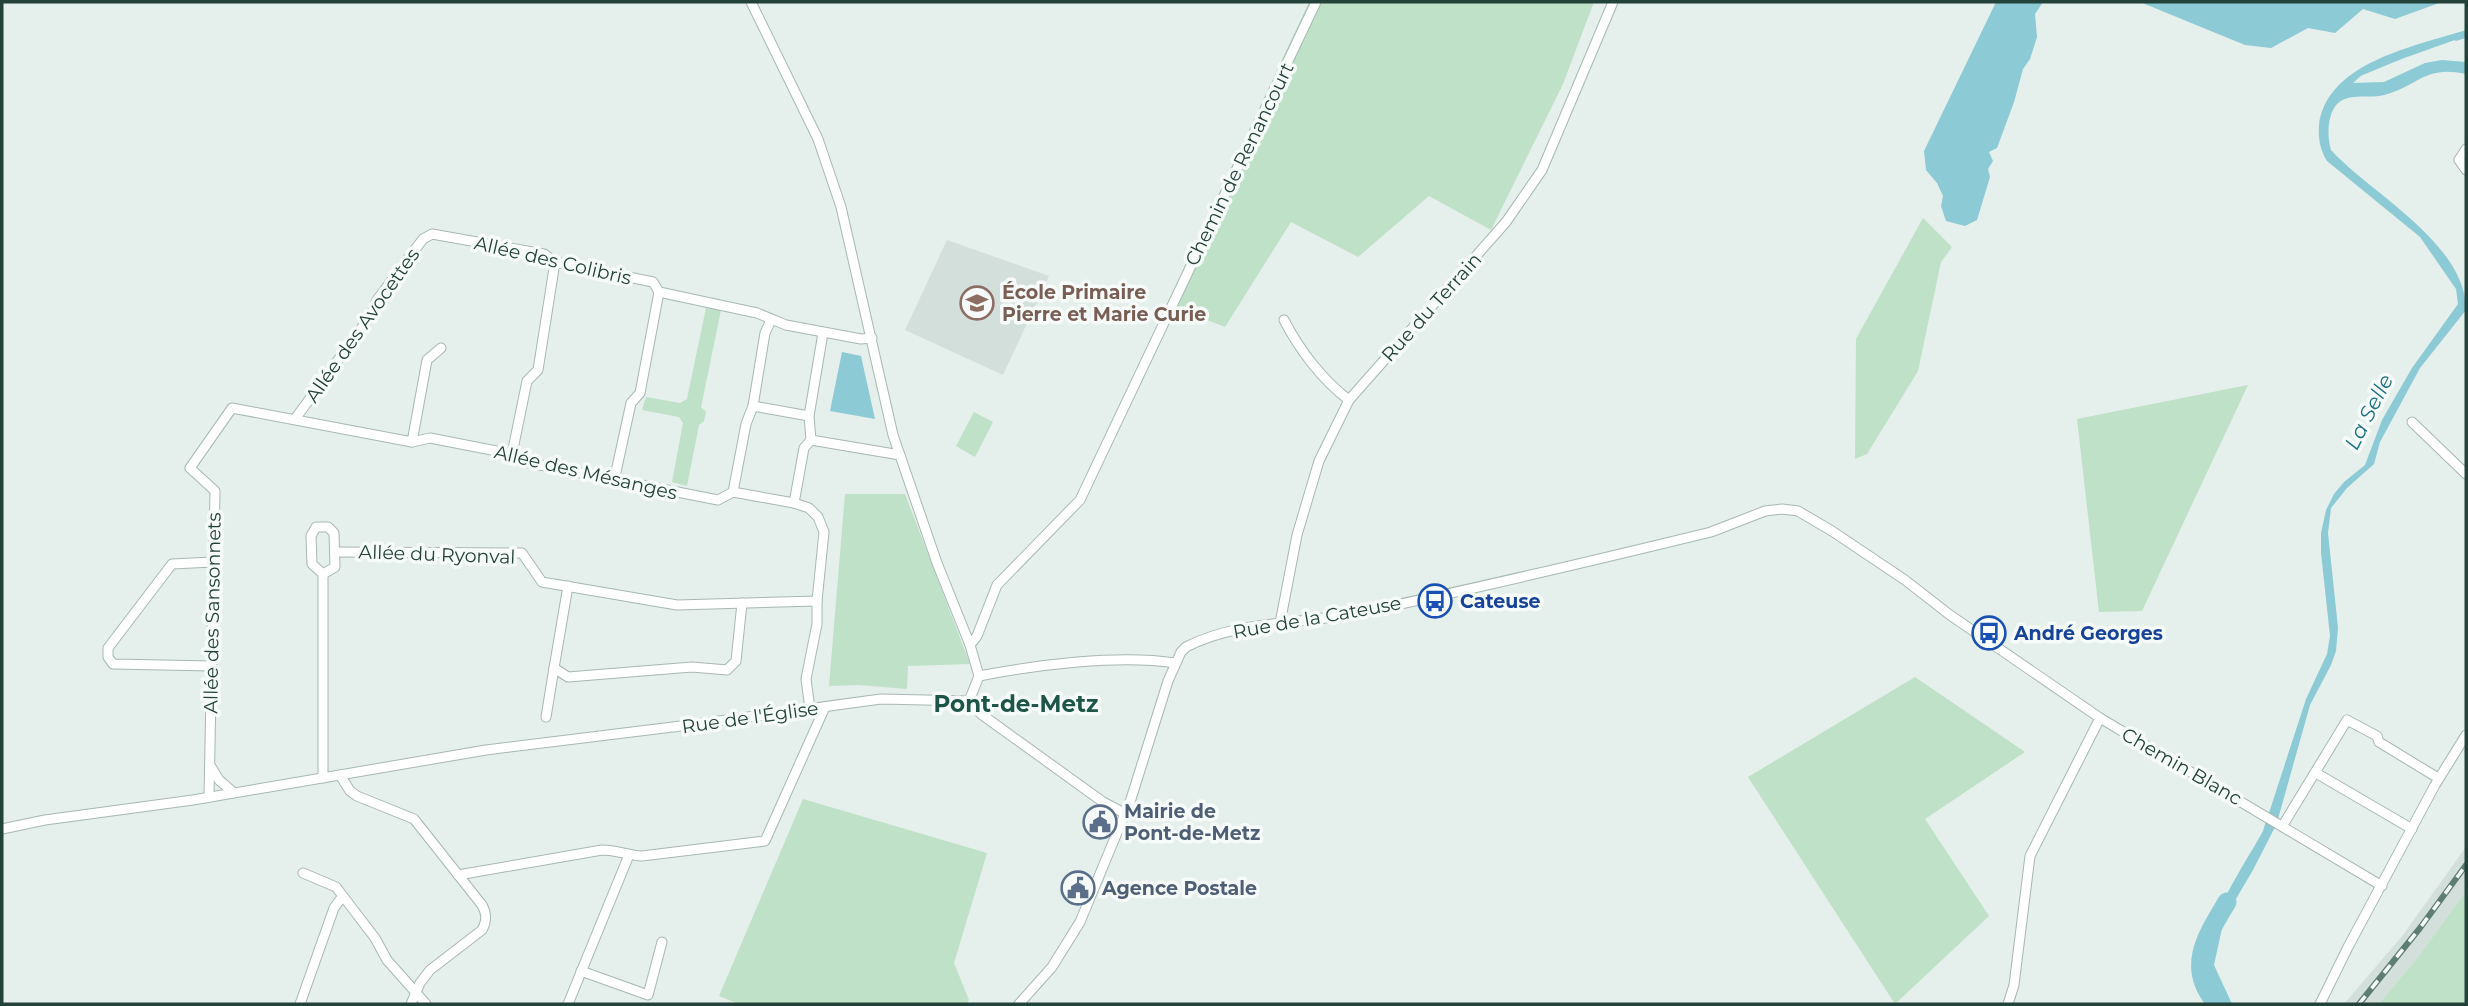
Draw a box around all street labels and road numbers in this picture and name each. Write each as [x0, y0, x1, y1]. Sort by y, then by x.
street label: Chemin de Renancourt [1180, 59, 1299, 270]
street label: Allée des Colibris [472, 231, 634, 290]
street label: Allée des Avocettes [301, 244, 424, 407]
street label: Rue du Terrain [1377, 248, 1486, 366]
street label: Allée des Mésanges [492, 440, 680, 505]
street label: Allée des Sansonnets [199, 512, 226, 714]
street label: Allée du Ryonval [358, 540, 516, 569]
street label: Rue de la Cateuse [1231, 591, 1403, 644]
street label: Rue de l'Église [680, 697, 820, 738]
street label: Chemin Blanc [2118, 723, 2246, 810]

